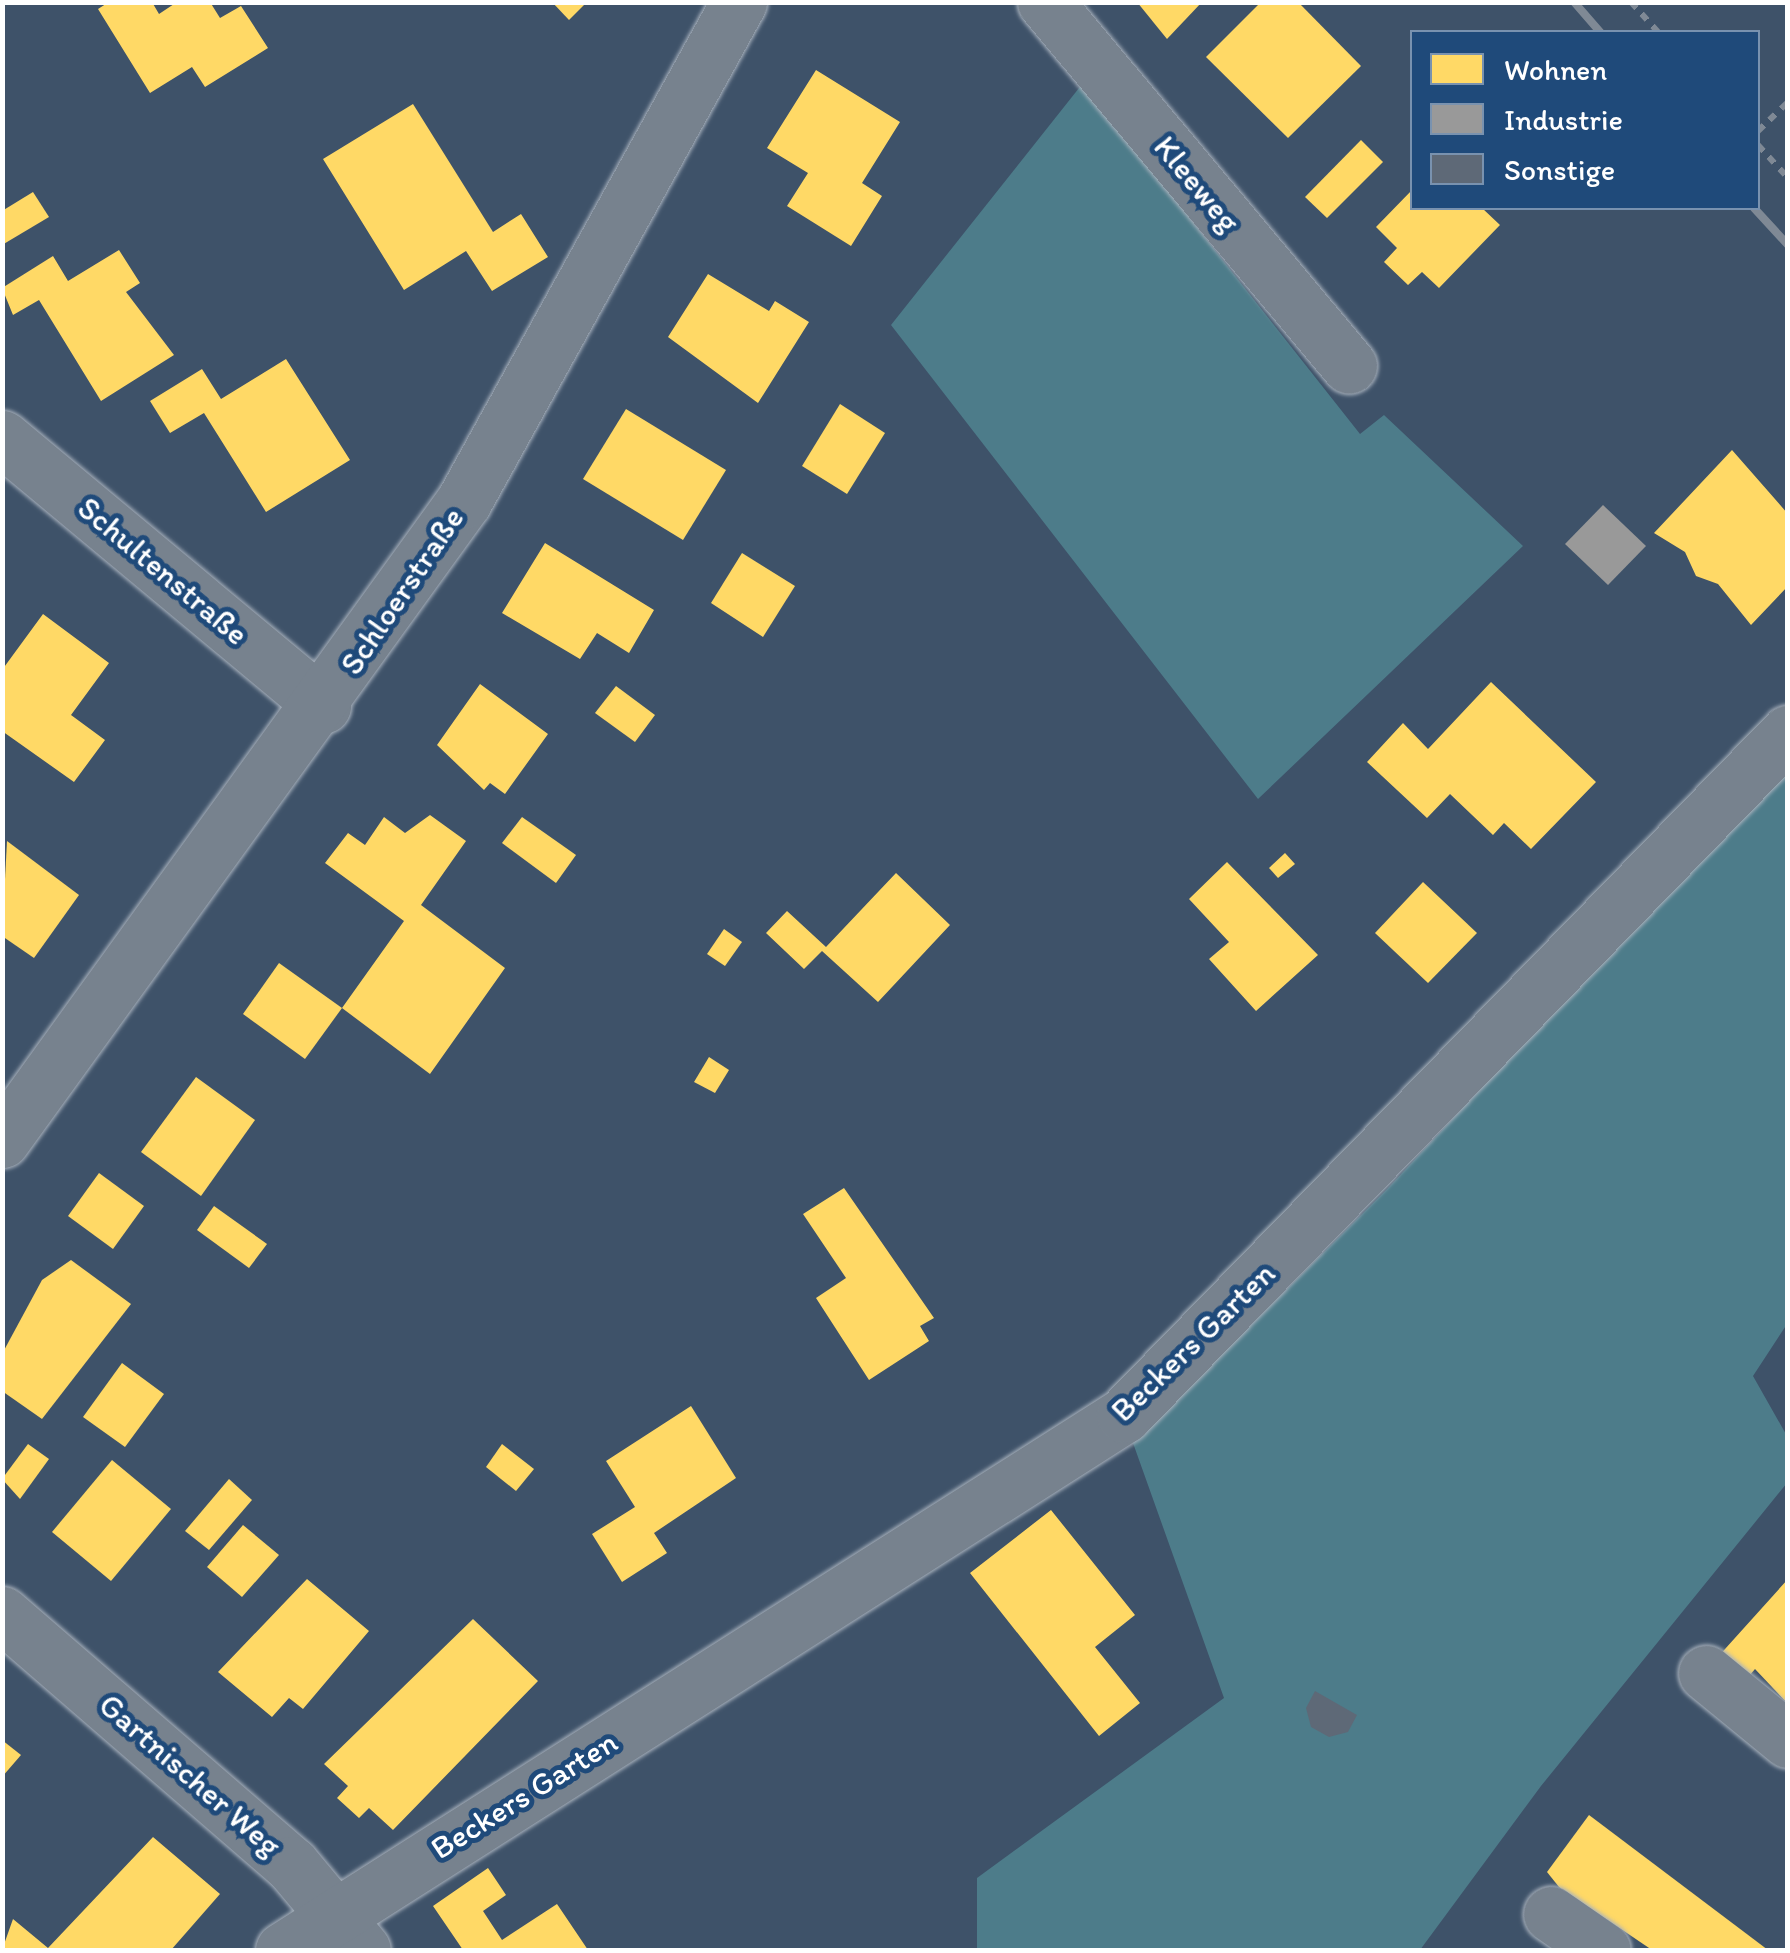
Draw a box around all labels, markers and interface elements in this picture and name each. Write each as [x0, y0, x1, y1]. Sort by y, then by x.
legend [1410, 30, 1760, 210]
text: Wohnen [1504, 51, 1607, 88]
text: Industrie [1504, 101, 1623, 138]
street label: Kleeweg [1146, 128, 1248, 240]
text: Sonstige [1504, 151, 1615, 188]
street label: Schultenstraße [70, 489, 256, 653]
street label: Schloerstraße [332, 500, 472, 682]
street label: Beckers Garten [1103, 1254, 1283, 1430]
street label: Gartnischer Weg [91, 1685, 289, 1865]
street label: Beckers Garten [423, 1722, 625, 1868]

